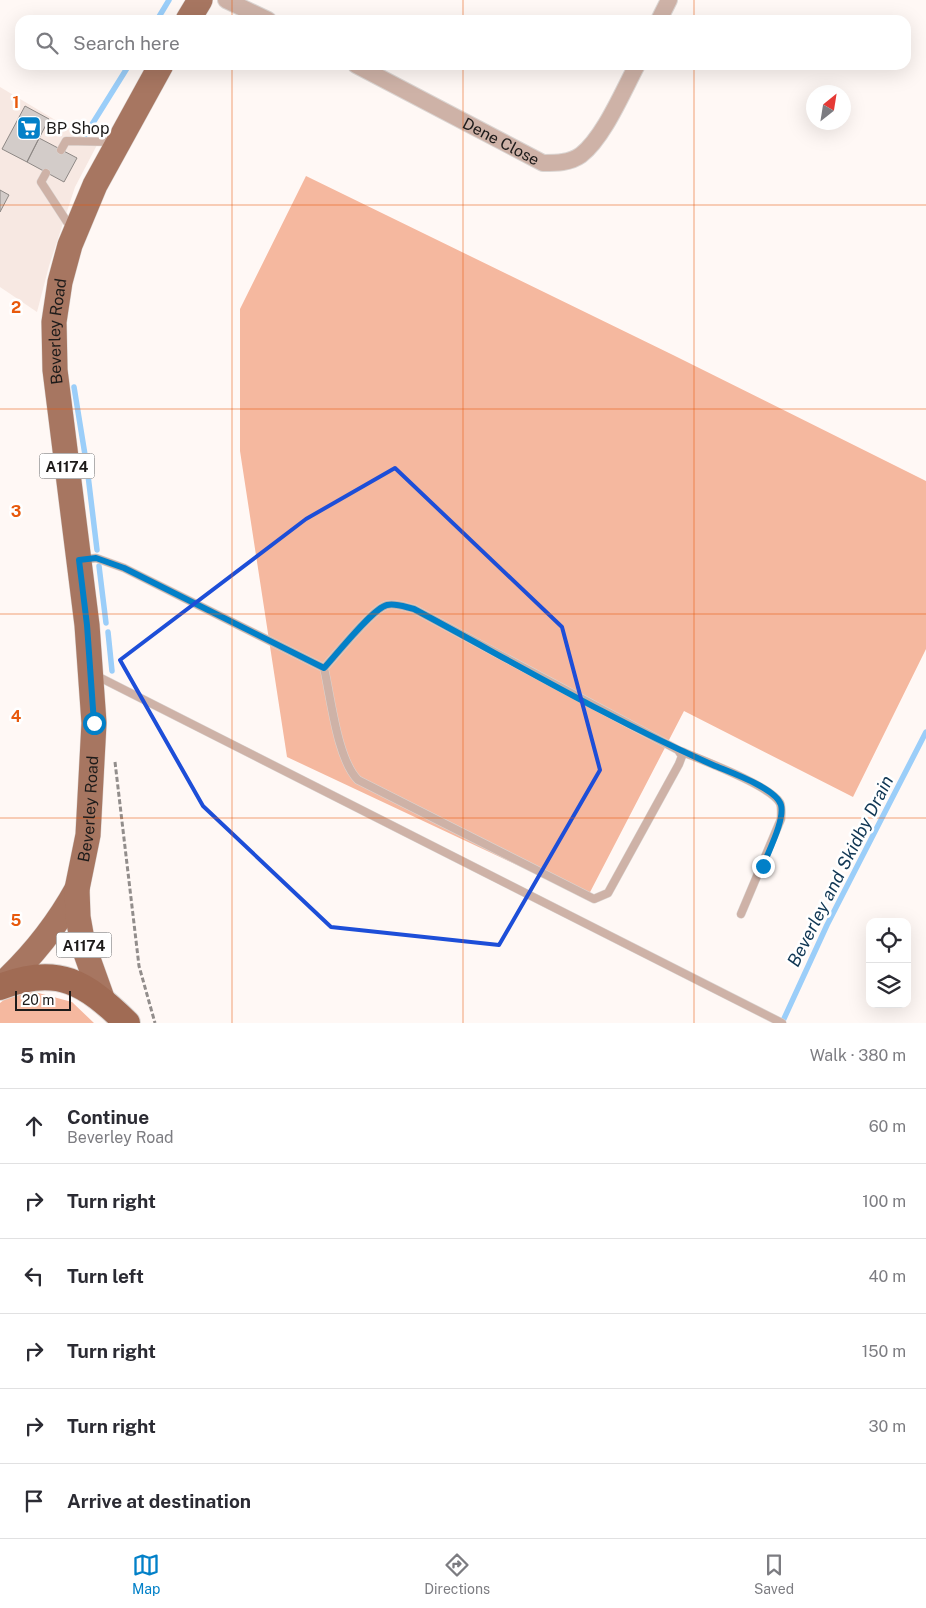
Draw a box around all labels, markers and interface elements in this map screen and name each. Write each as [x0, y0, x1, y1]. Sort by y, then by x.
search box [15, 15, 911, 70]
icon: search [33, 29, 61, 57]
text: Search here [73, 32, 180, 54]
north arrow [806, 85, 851, 130]
text: 1 [13, 93, 19, 112]
street label: Dene Close [460, 113, 543, 169]
supermarket icon: BP Shop [16, 115, 42, 141]
place label: BP Shop [46, 119, 109, 138]
street label: Beverley Road [44, 277, 70, 386]
text: 2 [11, 298, 21, 317]
road number: A1174 [40, 454, 94, 478]
text: 3 [11, 502, 21, 521]
text: 4 [11, 707, 22, 726]
route start [83, 712, 106, 735]
street label: Beverley Road [73, 755, 102, 864]
water label: Beverley and Skidby Drain [783, 772, 897, 970]
route end [752, 855, 775, 878]
text: 5 [11, 911, 22, 930]
map controls [866, 918, 911, 1008]
button: locate [866, 918, 911, 963]
road number: A1174 [56, 932, 112, 958]
button: layers [866, 963, 911, 1008]
scale bar [15, 988, 71, 1011]
text: 20 m [22, 992, 54, 1008]
text: 5 min [20, 1043, 76, 1068]
text: Walk · 380 m [810, 1046, 906, 1065]
text: Continue [67, 1106, 149, 1128]
icon: ahead [20, 1112, 48, 1140]
text: 60 m [869, 1117, 906, 1136]
text: Beverley Road [67, 1128, 174, 1147]
icon: right [20, 1187, 48, 1215]
text: Turn right [67, 1190, 156, 1212]
text: 100 m [862, 1192, 906, 1211]
icon: left [20, 1262, 48, 1290]
text: Turn left [67, 1265, 144, 1287]
text: 40 m [868, 1267, 906, 1286]
icon: right [20, 1337, 48, 1365]
text: Turn right [67, 1340, 156, 1362]
text: 150 m [862, 1342, 906, 1361]
icon: right [20, 1412, 48, 1440]
text: Turn right [67, 1415, 156, 1437]
text: 30 m [869, 1417, 906, 1436]
icon: arrive [20, 1487, 48, 1515]
text: Arrive at destination [67, 1490, 251, 1512]
tab: Map [132, 1551, 160, 1597]
tab: Directions [424, 1551, 490, 1597]
tab: Saved [754, 1551, 794, 1597]

